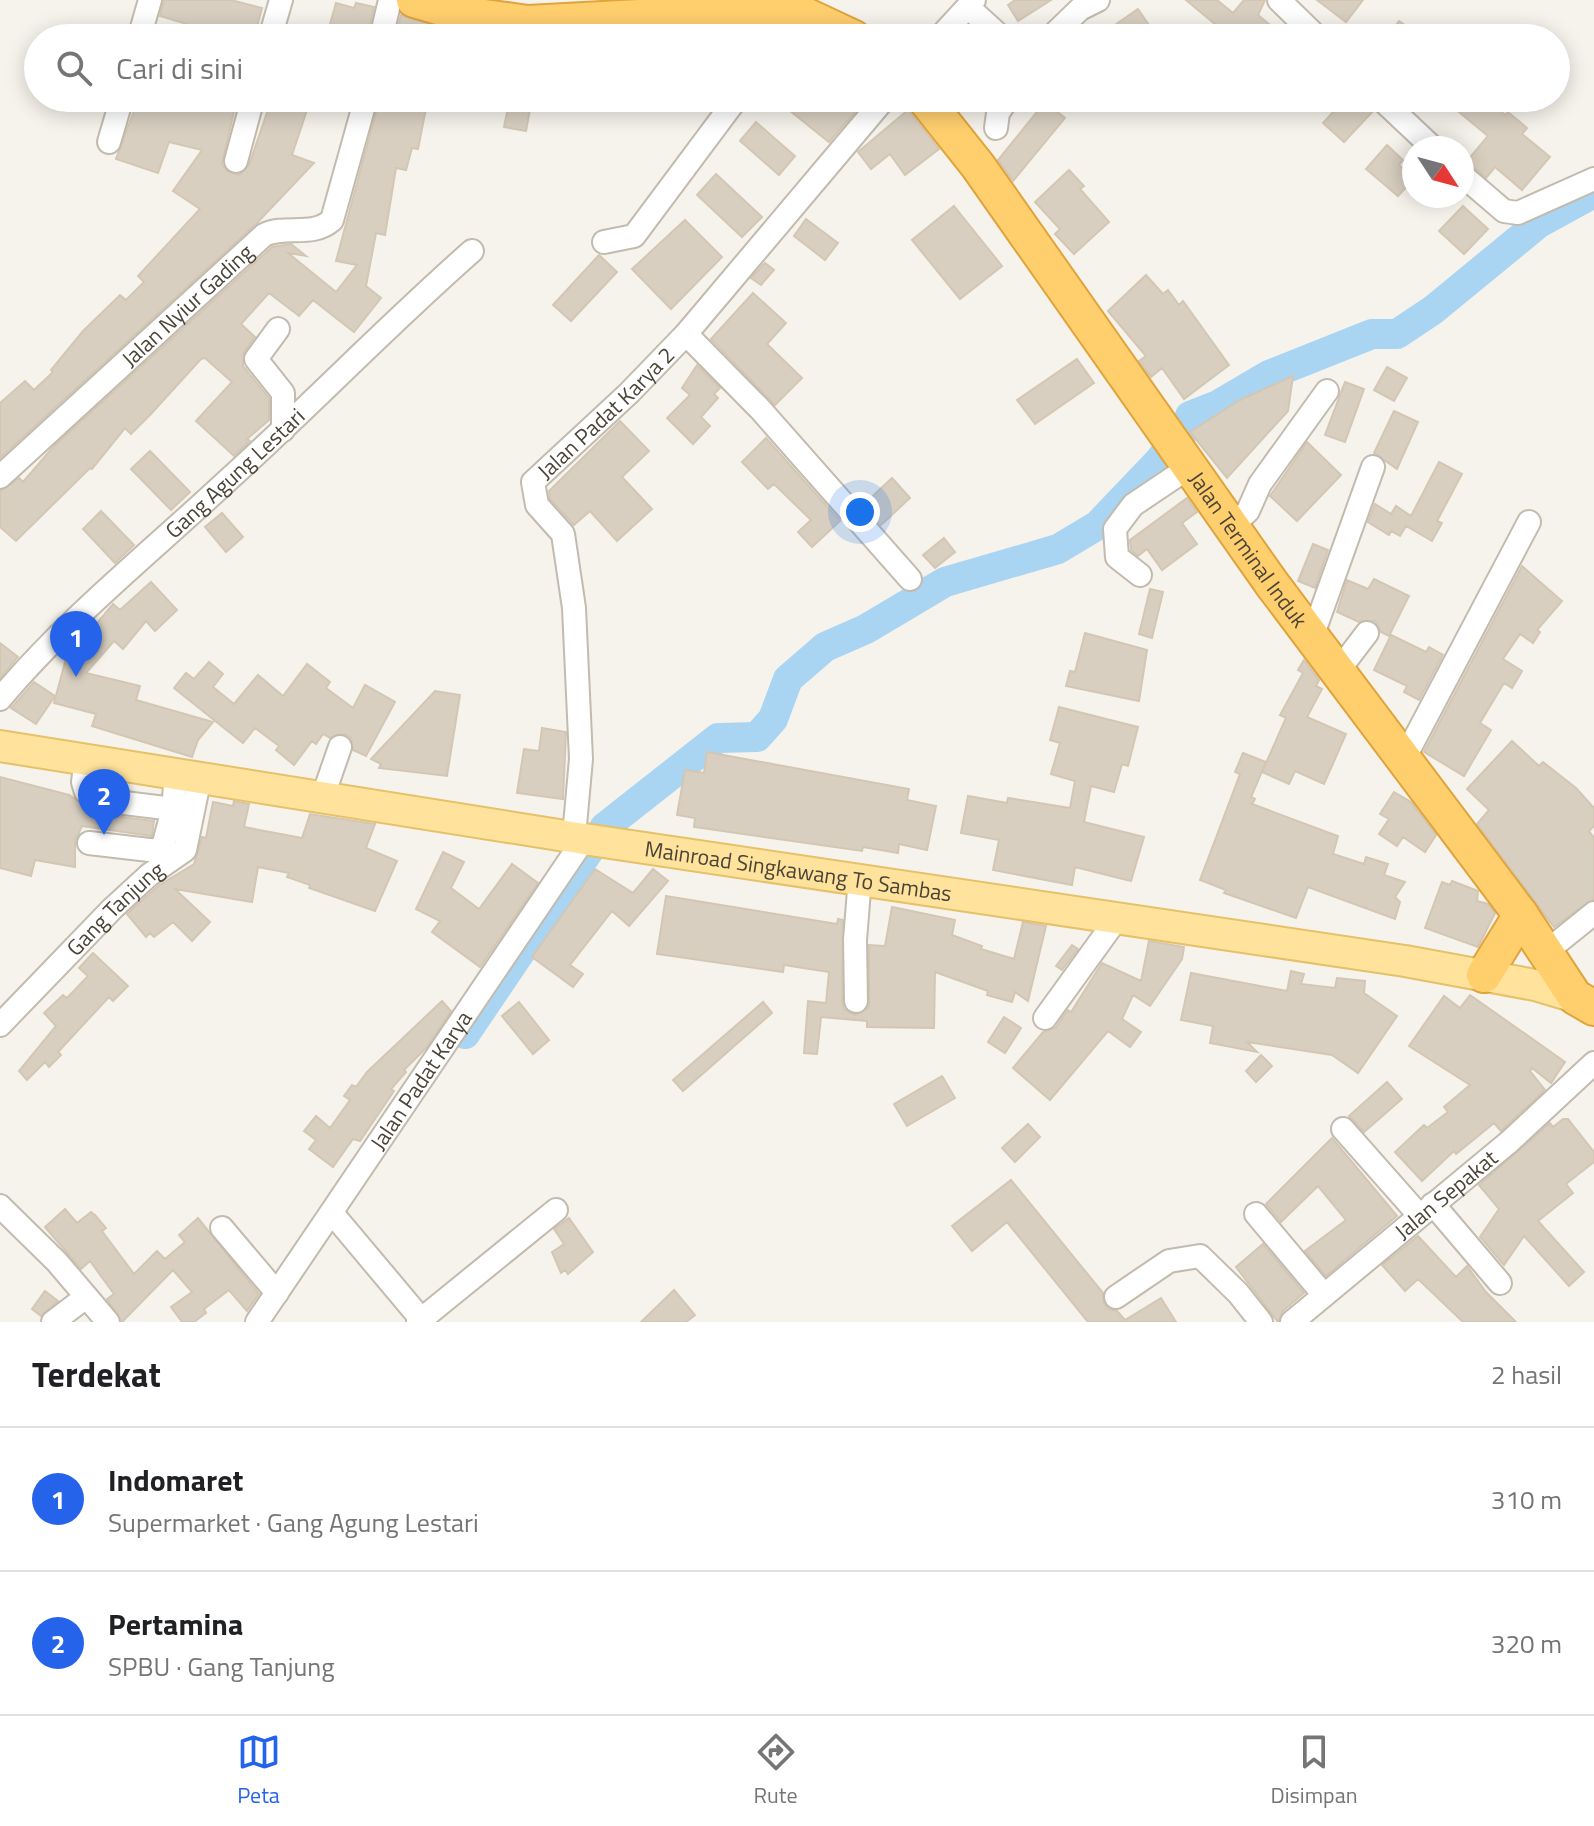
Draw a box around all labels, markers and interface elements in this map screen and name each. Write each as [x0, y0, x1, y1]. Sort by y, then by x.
search box [24, 24, 1570, 112]
text: Cari di sini [116, 45, 243, 91]
icon: search [52, 46, 96, 90]
north arrow [1402, 136, 1474, 208]
street label: Jalan Nyiur Gading [114, 236, 261, 375]
street label: Jalan Padat Karya 2 [529, 339, 682, 487]
street label: Gang Agung Lestari [157, 400, 312, 547]
street label: Jalan Terminal Induk [1181, 464, 1316, 635]
your location [840, 492, 880, 532]
pin: 1 [50, 611, 102, 677]
pin: 2 [78, 769, 130, 835]
street label: Mainroad Singkawang To Sambas [642, 831, 954, 910]
street label: Gang Tanjung [58, 853, 171, 964]
street label: Jalan Padat Karya [361, 1004, 480, 1157]
street label: Jalan Sepakat [1387, 1141, 1505, 1247]
text: Terdekat [32, 1348, 161, 1400]
text: 2 hasil [1491, 1355, 1562, 1394]
text: Indomaret [108, 1457, 243, 1503]
text: 1 [51, 1480, 65, 1519]
text: 310 m [1491, 1480, 1562, 1519]
text: Supermarket · Gang Agung Lestari [108, 1503, 479, 1542]
text: Pertamina [108, 1601, 243, 1647]
text: 2 [51, 1624, 65, 1663]
text: 320 m [1491, 1624, 1562, 1663]
text: SPBU · Gang Tanjung [108, 1647, 335, 1686]
tab: Peta [237, 1730, 281, 1812]
tab: Rute [754, 1730, 798, 1812]
tab: Disimpan [1271, 1730, 1357, 1812]

